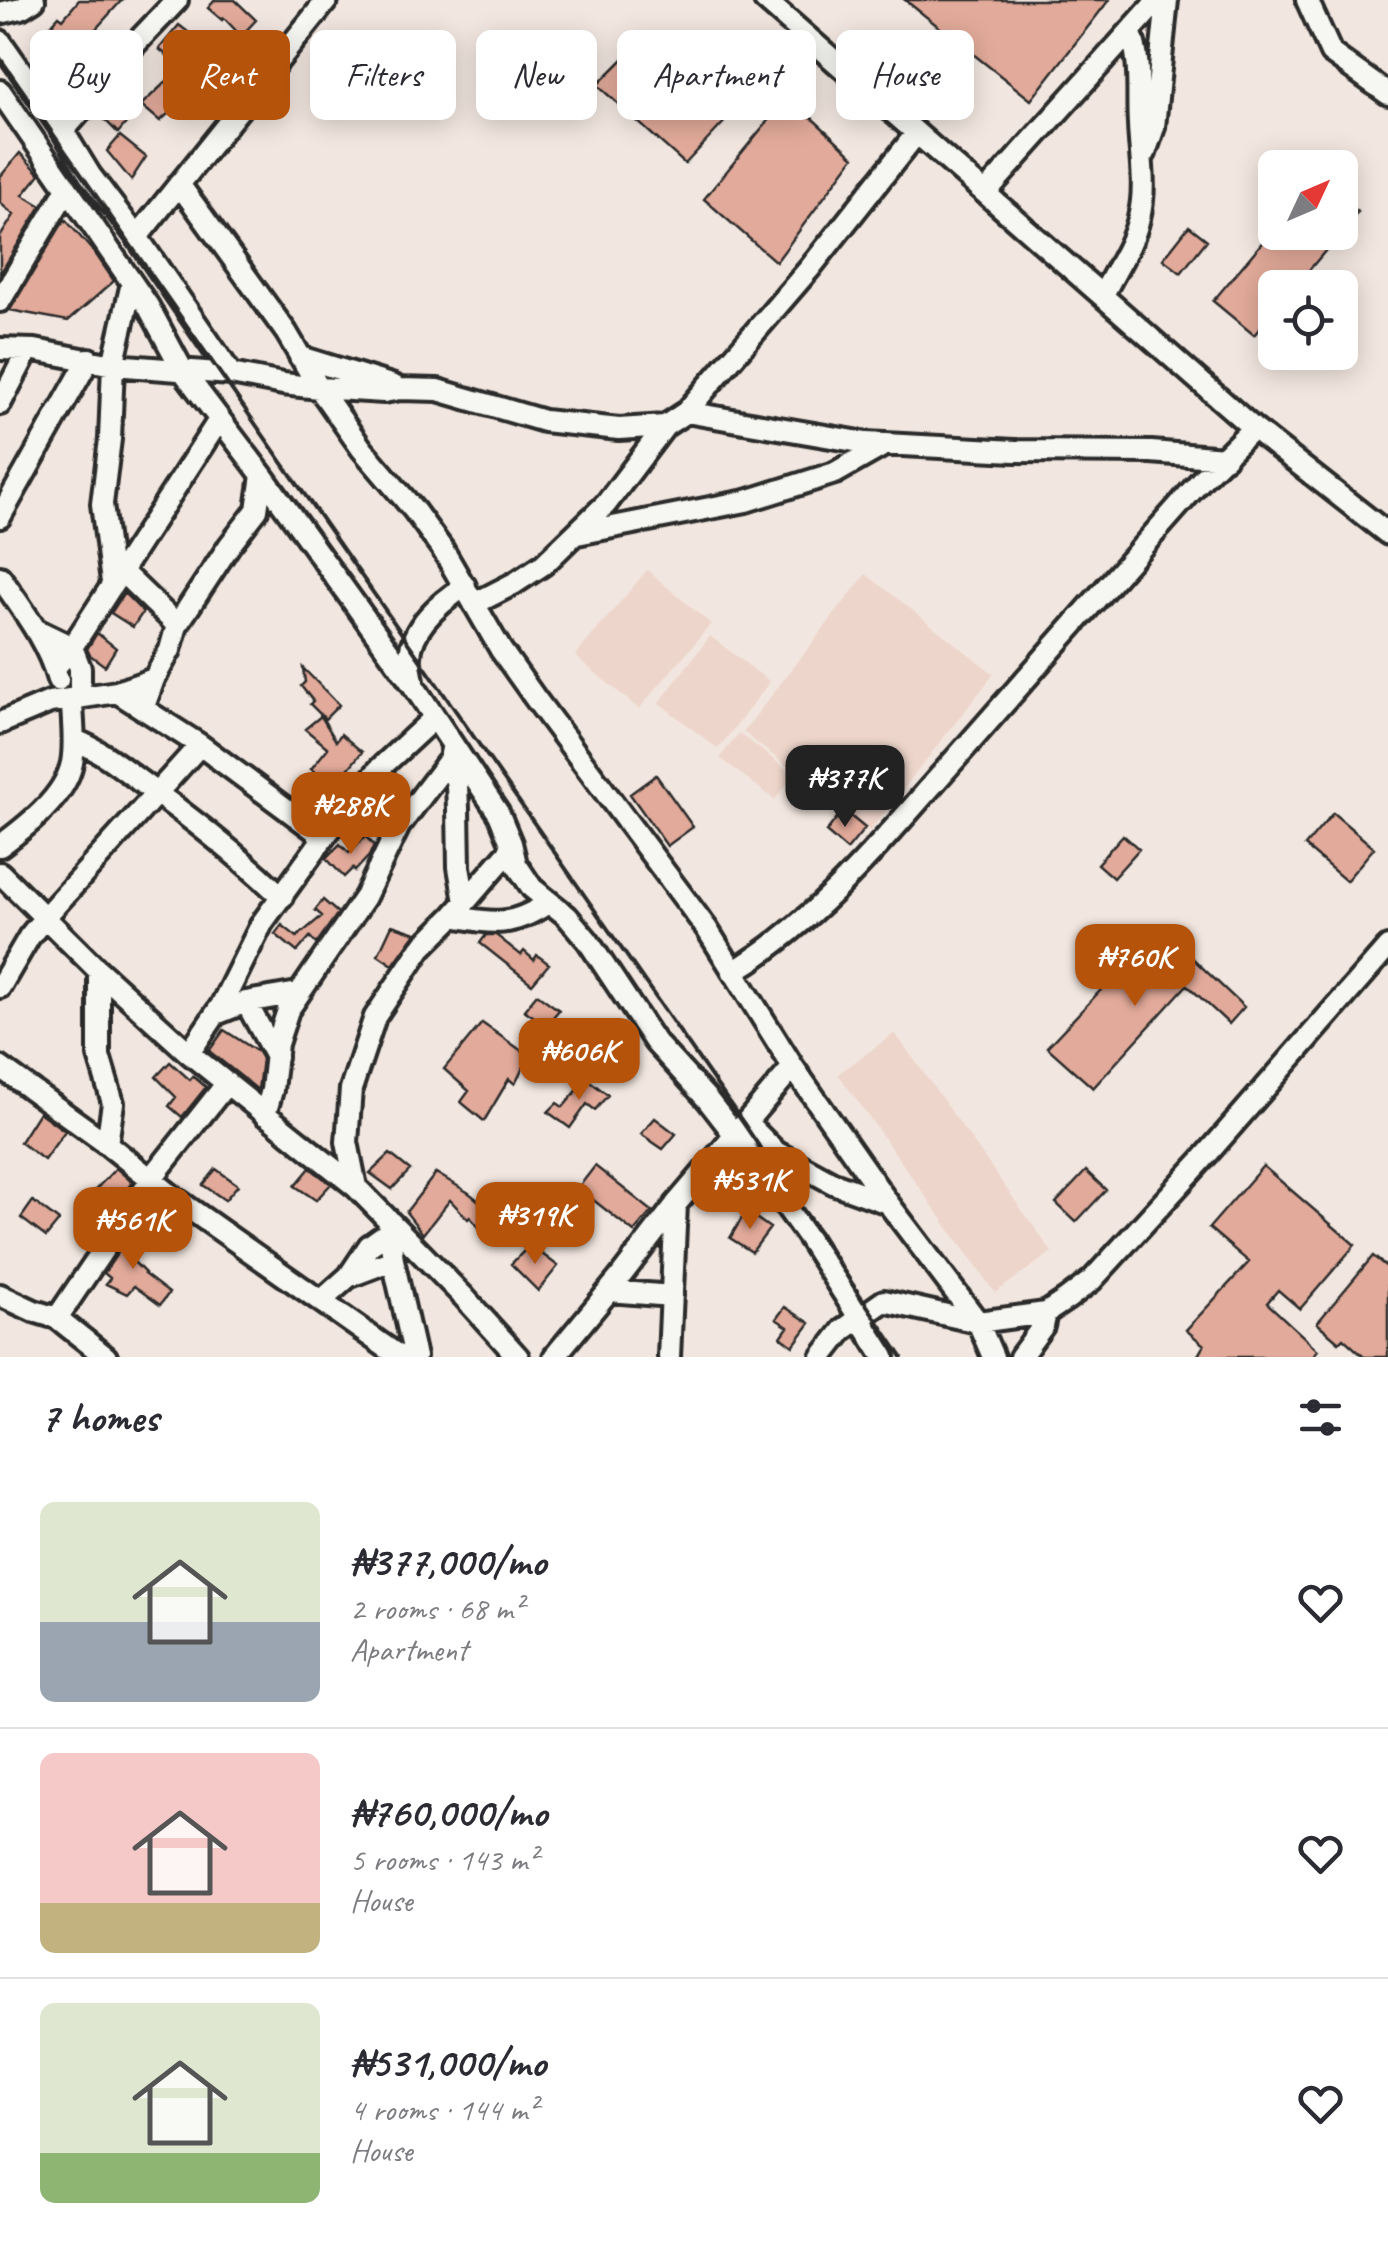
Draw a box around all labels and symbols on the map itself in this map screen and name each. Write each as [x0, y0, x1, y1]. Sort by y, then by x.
north arrow [1258, 150, 1358, 250]
pin: ₦377K [775, 745, 915, 830]
pin: ₦288K [281, 772, 421, 857]
pin: ₦760K [1065, 924, 1205, 1009]
pin: ₦606K [509, 1018, 649, 1103]
pin: ₦531K [680, 1147, 820, 1232]
pin: ₦319K [465, 1182, 605, 1267]
pin: ₦561K [63, 1187, 203, 1272]

